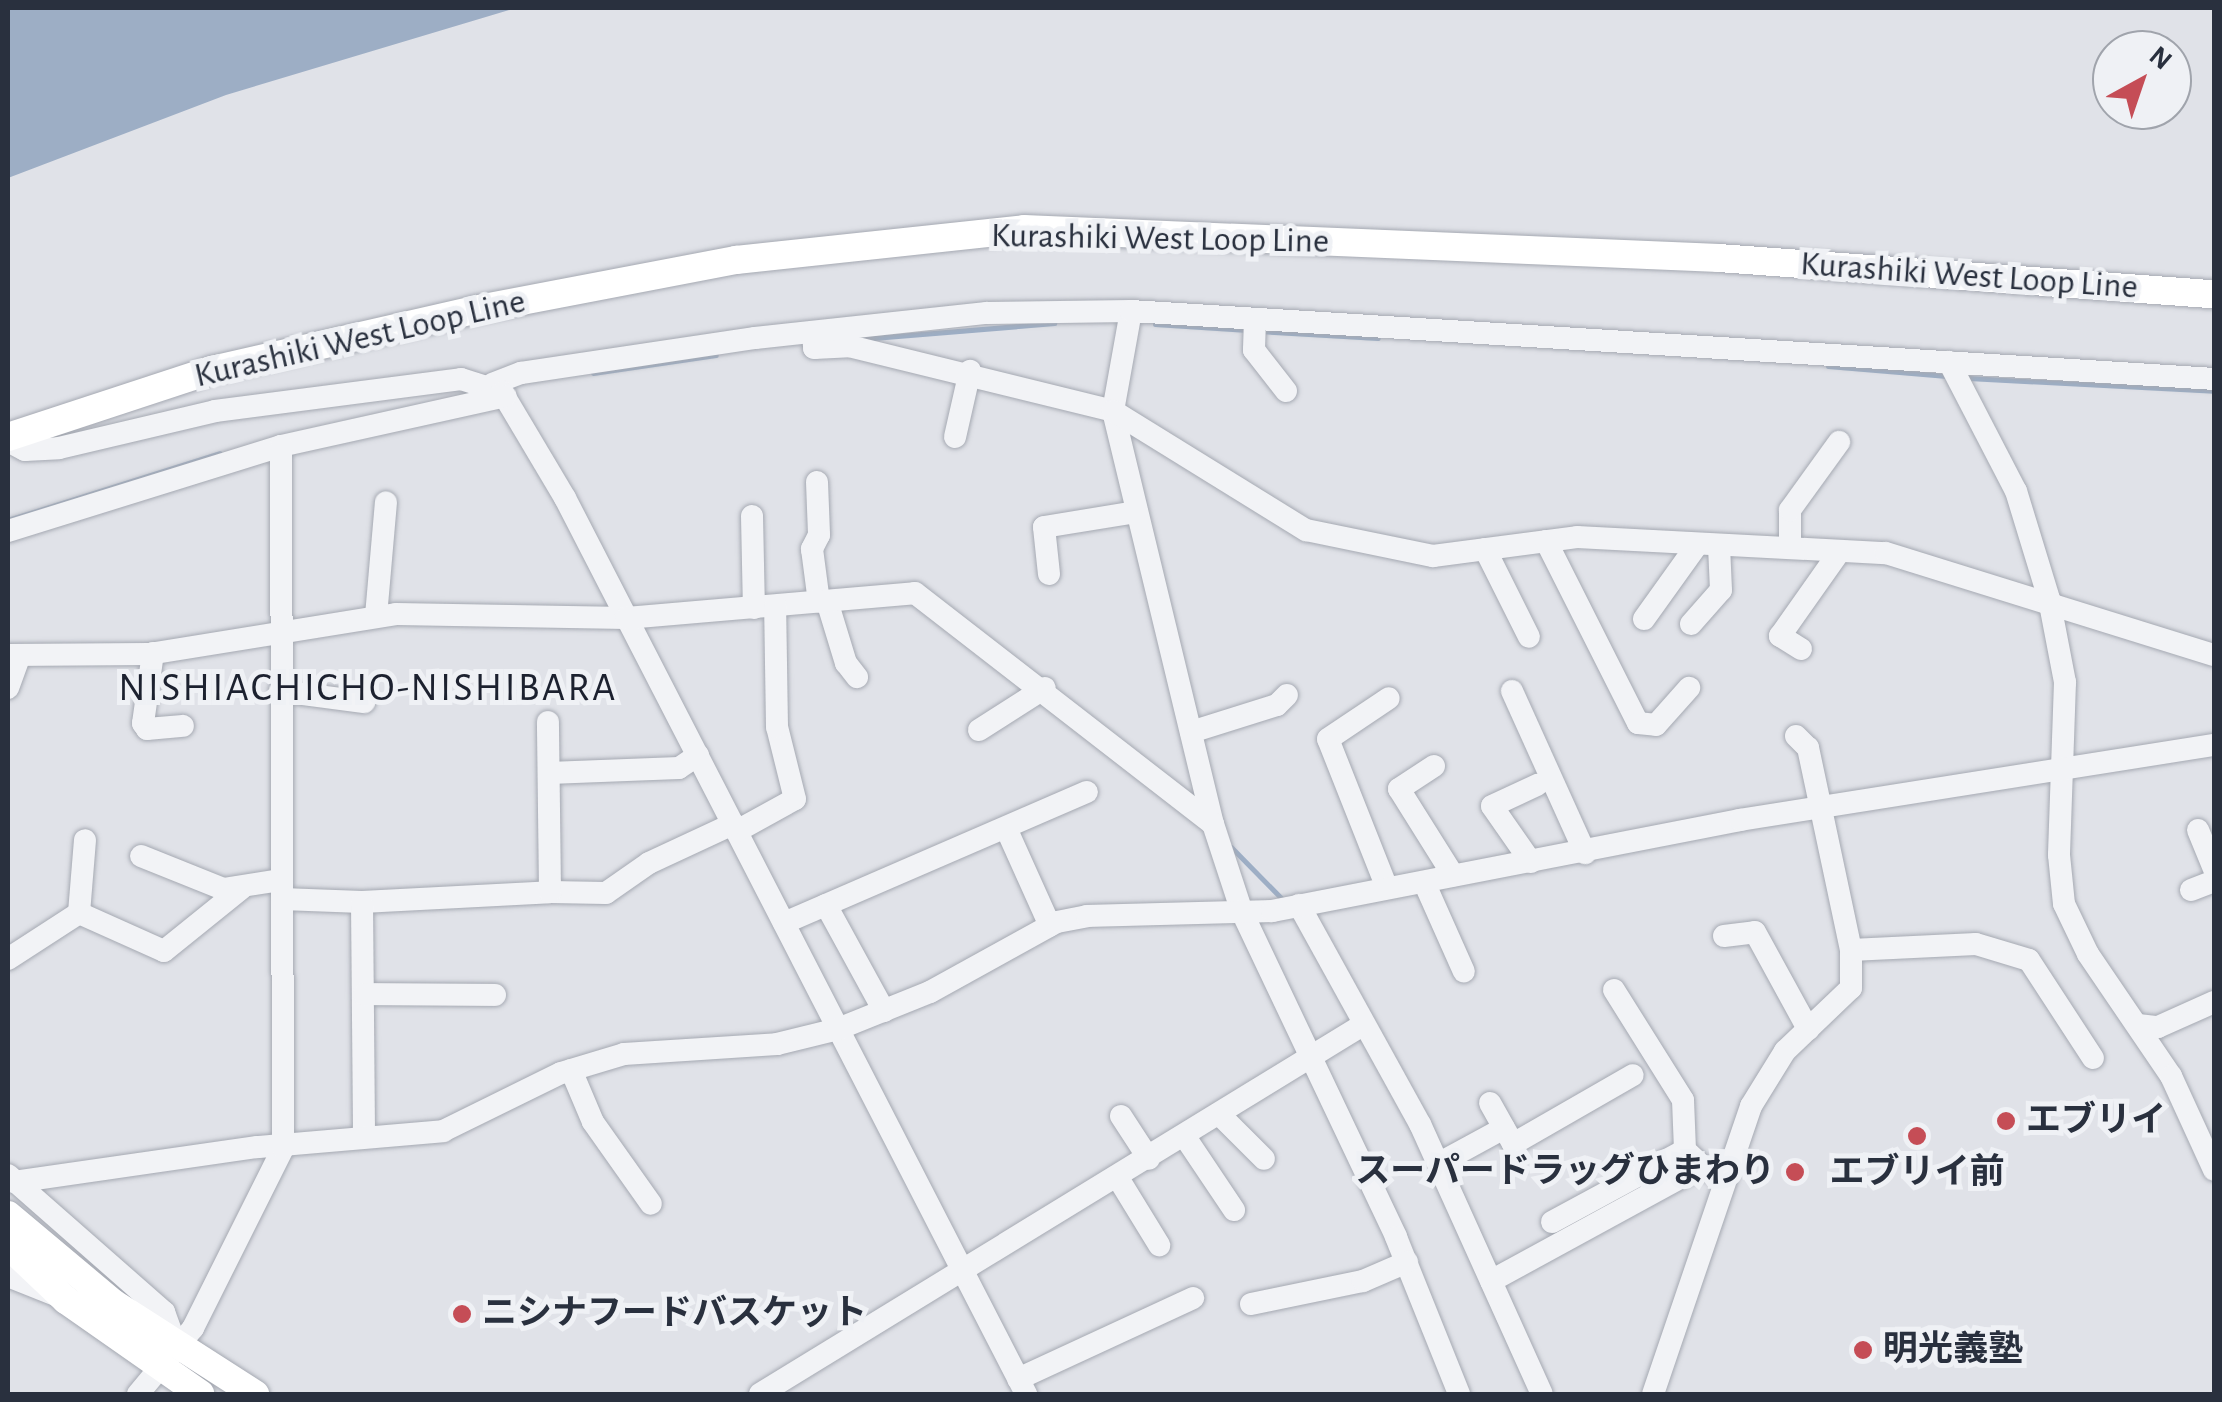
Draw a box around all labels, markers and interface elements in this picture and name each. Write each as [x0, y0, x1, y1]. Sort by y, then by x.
north arrow [2092, 30, 2192, 130]
text: N [2144, 42, 2176, 76]
street label: Kurashiki West Loop Line [991, 215, 1329, 263]
street label: Kurashiki West Loop Line [1799, 243, 2139, 309]
street label: Kurashiki West Loop Line [191, 281, 529, 397]
district label: NISHIACHICHO-NISHIBARA [118, 664, 618, 712]
place label: エブリイ [2026, 1100, 2166, 1142]
marker: エブリイ [1995, 1110, 2017, 1132]
marker: エブリイ前 [1906, 1125, 1928, 1147]
place label: スーパードラッグひまわり [1355, 1151, 1775, 1193]
place label: エブリイ前 [1830, 1152, 2004, 1194]
marker: スーパードラッグひまわり [1784, 1161, 1806, 1183]
place label: ニシナフードバスケット [482, 1293, 867, 1335]
marker: ニシナフードバスケット [451, 1303, 473, 1325]
place label: 明光義塾 [1883, 1329, 2023, 1371]
marker: 明光義塾 [1852, 1339, 1874, 1361]

